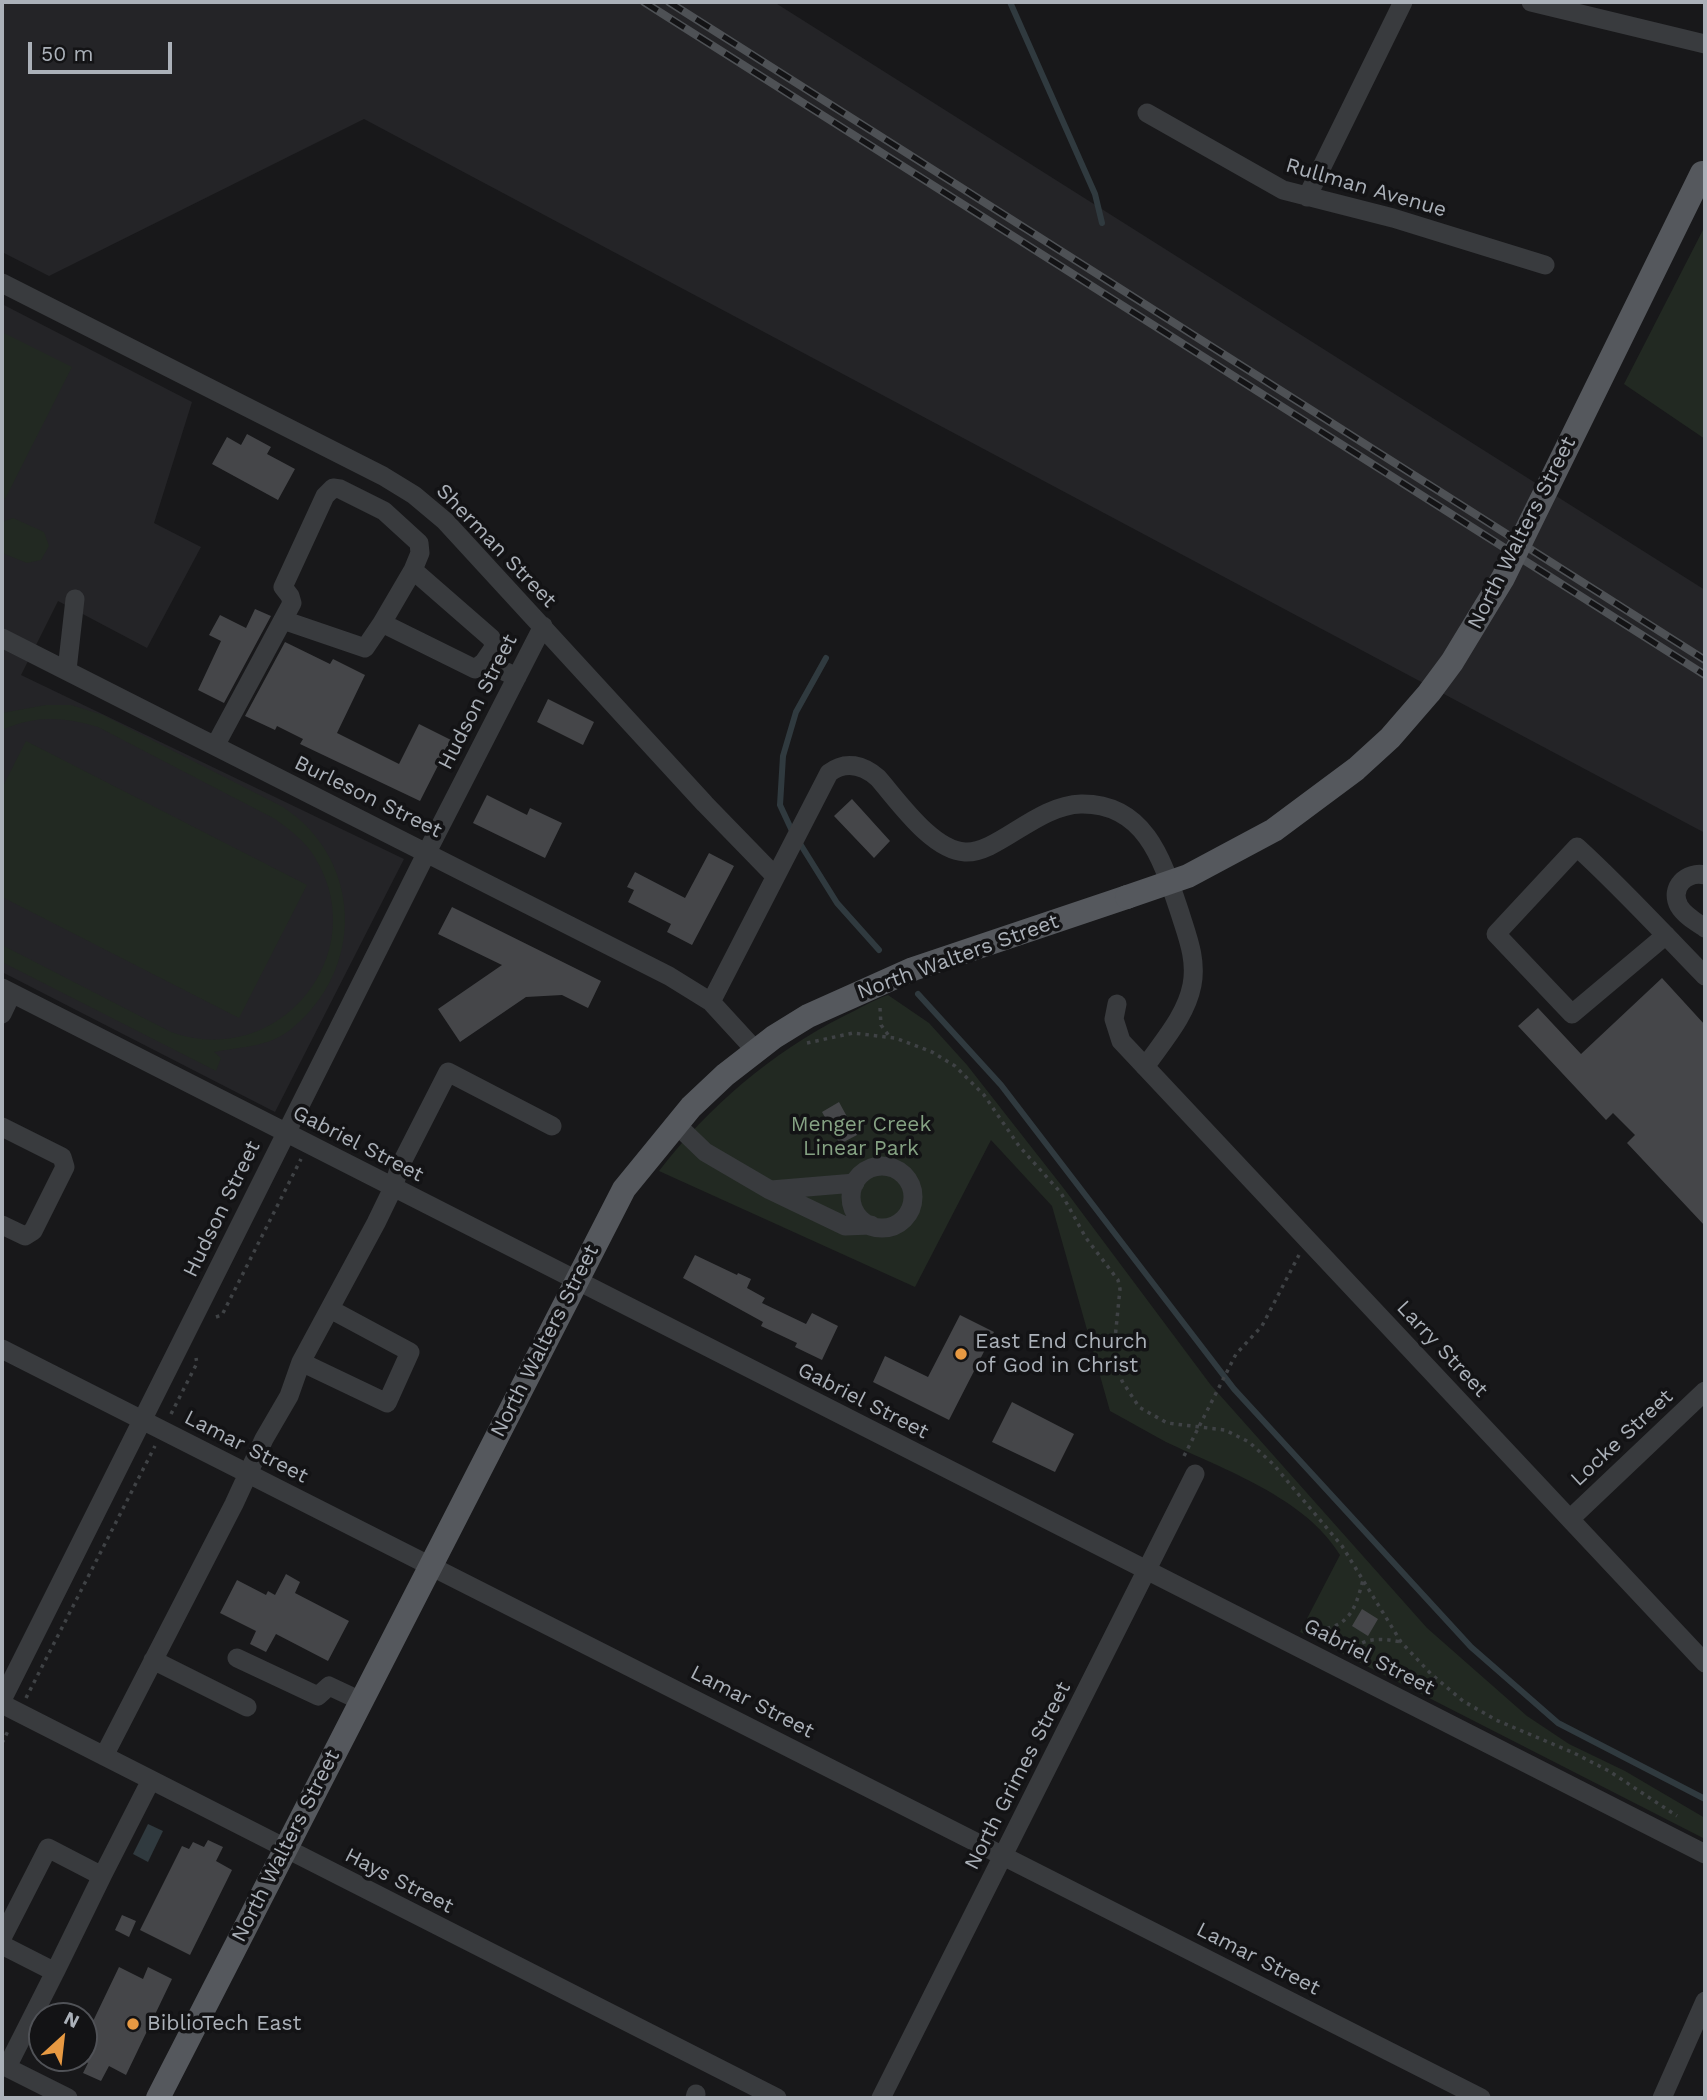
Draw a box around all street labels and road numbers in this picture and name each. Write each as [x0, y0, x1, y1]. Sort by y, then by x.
street label: Rullman Avenue [1283, 153, 1449, 223]
street label: North Walters Street [1463, 433, 1581, 633]
street label: Sherman Street [431, 479, 561, 613]
street label: Hudson Street [433, 630, 523, 774]
street label: Burleson Street [290, 750, 446, 844]
street label: North Walters Street [854, 909, 1062, 1005]
street label: Gabriel Street [288, 1100, 428, 1188]
street label: Hudson Street [178, 1137, 266, 1281]
street label: North Walters Street [486, 1241, 604, 1441]
street label: Larry Street [1391, 1296, 1493, 1402]
street label: Gabriel Street [793, 1357, 933, 1445]
street label: Locke Street [1566, 1384, 1678, 1492]
street label: Lamar Street [180, 1405, 312, 1489]
street label: Gabriel Street [1299, 1613, 1439, 1701]
street label: Lamar Street [686, 1660, 818, 1744]
street label: North Grimes Street [960, 1678, 1076, 1874]
street label: North Walters Street [227, 1746, 345, 1946]
street label: Hays Street [340, 1843, 458, 1919]
street label: Lamar Street [1192, 1917, 1324, 2001]

